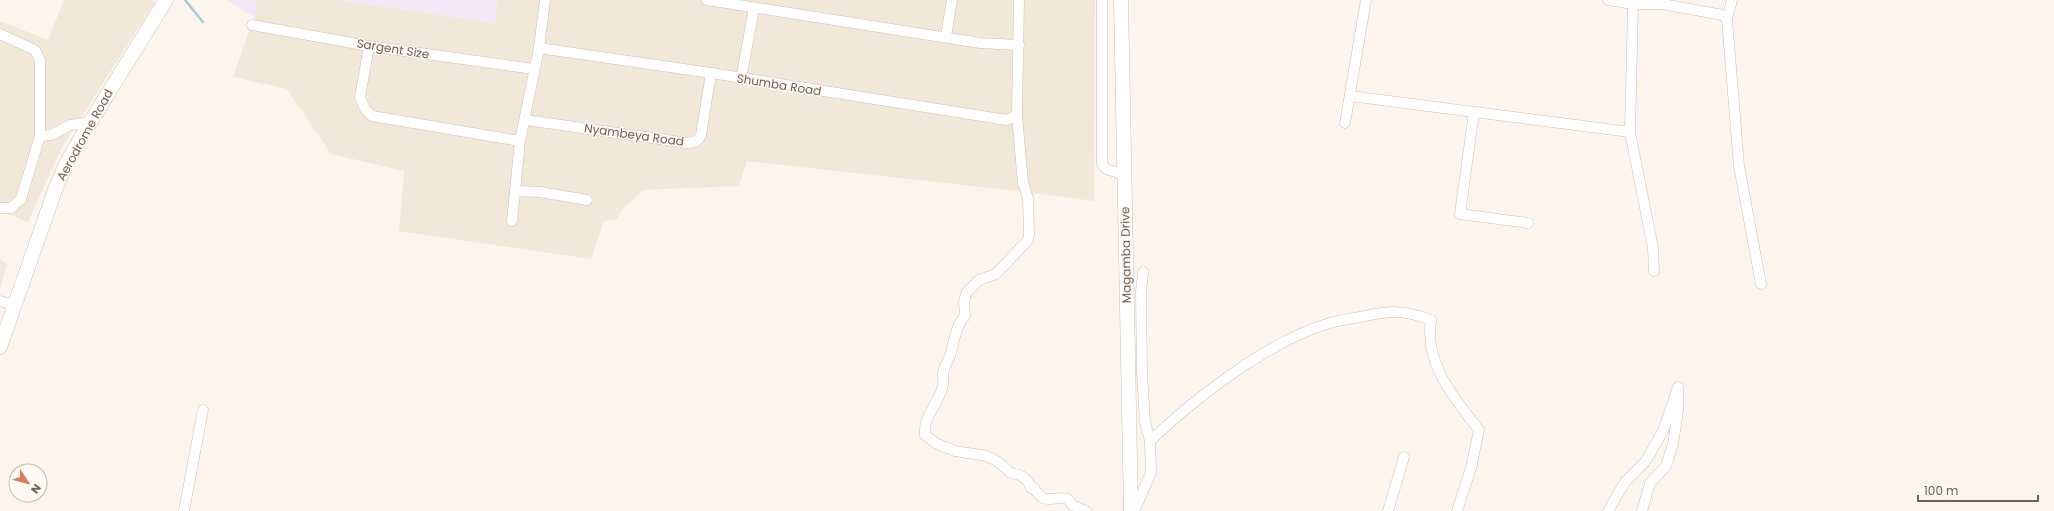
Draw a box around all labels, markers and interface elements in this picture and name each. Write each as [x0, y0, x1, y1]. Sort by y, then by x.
street label: Sargent Size [356, 34, 431, 63]
street label: Shumba Road [736, 69, 823, 100]
street label: Aerodrome Road [52, 86, 117, 184]
street label: Nyambeya Road [583, 119, 685, 150]
street label: Magamba Drive [1116, 207, 1135, 303]
north arrow [8, 463, 48, 503]
scale bar [1918, 477, 2038, 503]
text: N [27, 481, 45, 497]
text: 100 m [1924, 482, 1958, 499]

